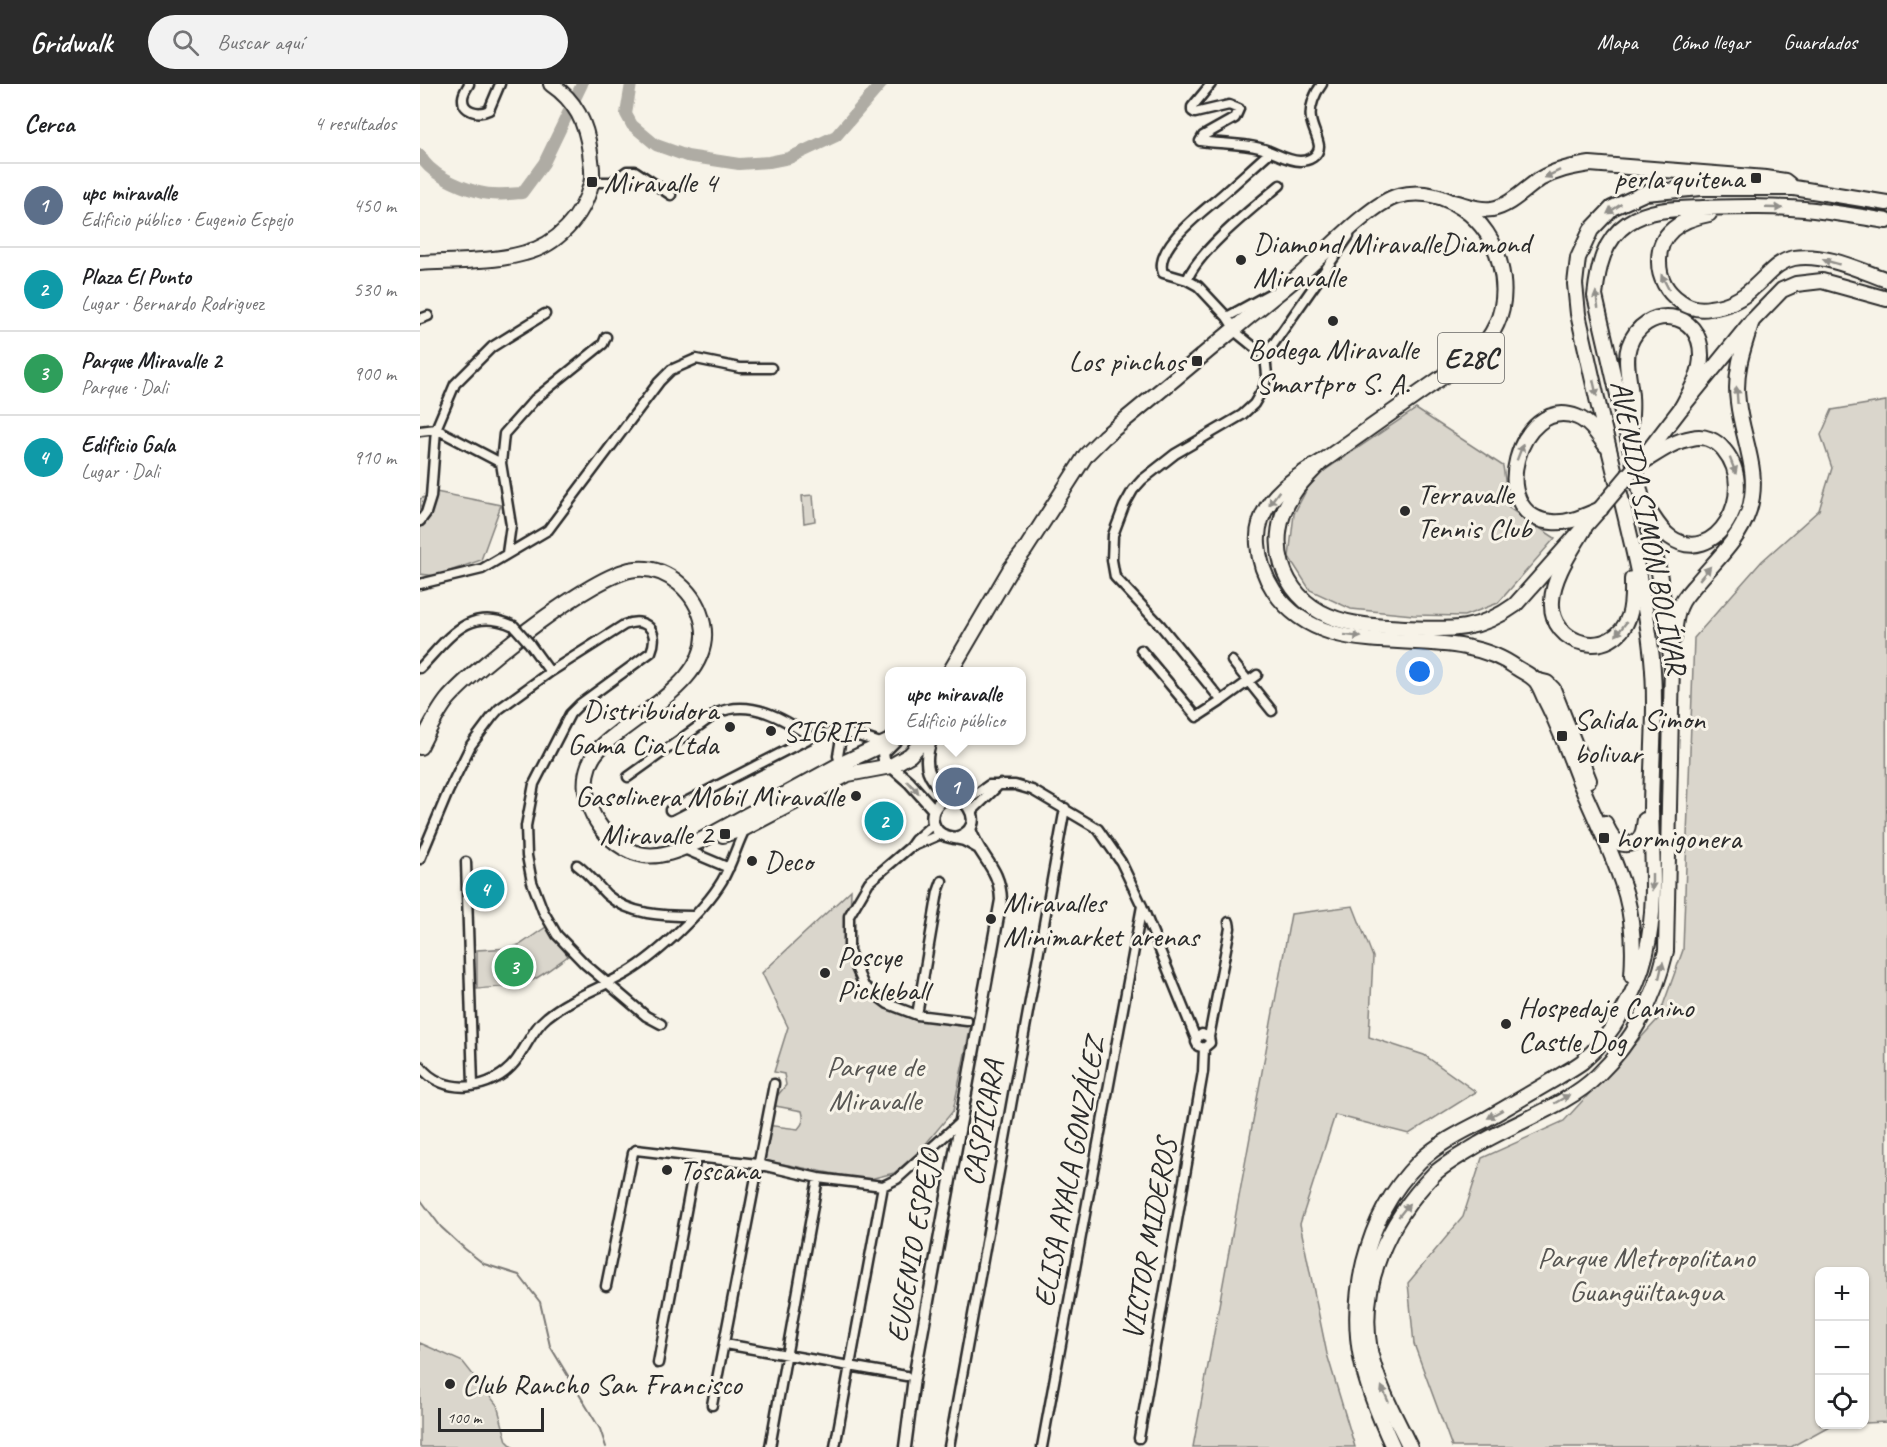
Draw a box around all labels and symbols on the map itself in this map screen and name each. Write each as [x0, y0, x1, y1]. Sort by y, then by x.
place label: perla quitena [1614, 159, 1747, 197]
place label: Miravalle 4 [604, 163, 720, 201]
one-way arrow [1543, 169, 1560, 178]
marker: perla quitena [1749, 171, 1763, 185]
marker: Miravalle 4 [585, 175, 599, 189]
one-way arrow [1606, 203, 1622, 214]
one-way arrow [1765, 204, 1784, 213]
place label: Diamond MiravalleDiamond Miravalle [1253, 224, 1535, 296]
marker: Diamond MiravalleDiamond Miravalle [1234, 253, 1248, 267]
one-way arrow [1822, 257, 1840, 266]
one-way arrow [1660, 273, 1670, 291]
one-way arrow [1593, 291, 1602, 310]
marker: Bodega Miravalle Smartpro S. A. [1326, 314, 1340, 328]
place label: Bodega Miravalle Smartpro S. A. [1248, 330, 1420, 402]
road number: E28C [1438, 333, 1504, 383]
place label: Los pinchos [1069, 342, 1188, 380]
marker: Los pinchos [1190, 354, 1204, 368]
street label: AVENIDA SIMÓN BOLÍVAR [1602, 377, 1697, 680]
one-way arrow [1590, 379, 1600, 397]
one-way arrow [1733, 385, 1742, 404]
one-way arrow [1516, 443, 1526, 461]
one-way arrow [1729, 457, 1738, 475]
place label: Terravalle Tennis Club [1417, 475, 1533, 547]
one-way arrow [1269, 490, 1281, 505]
marker: Terravalle Tennis Club [1398, 504, 1412, 518]
one-way arrow [1698, 566, 1711, 581]
one-way arrow [1614, 621, 1627, 637]
one-way arrow [1343, 632, 1362, 641]
your location [1405, 657, 1434, 686]
place label: Distribuidora Gama Cia Ltda [567, 691, 721, 763]
place label: Salida Simon bolivar [1574, 700, 1707, 772]
place label: SIGRIF [783, 712, 872, 750]
marker: Distribuidora Gama Cia Ltda [723, 720, 737, 734]
marker: SIGRIF [764, 724, 778, 738]
marker: Salida Simon bolivar [1555, 729, 1569, 743]
pin: 1 [936, 764, 974, 810]
place label: Gasolinera Mobil Miravalle [575, 777, 846, 815]
one-way arrow [906, 780, 920, 794]
marker: Gasolinera Mobil Miravalle [849, 789, 863, 803]
pin: 2 [864, 798, 904, 844]
place label: Miravalle 2 [600, 815, 715, 853]
place label: hormigonera [1616, 819, 1743, 857]
marker: Miravalle 2 [718, 827, 732, 841]
marker: hormigonera [1597, 831, 1611, 845]
place label: Deco [764, 842, 816, 880]
marker: Deco [745, 854, 759, 868]
pin: 4 [466, 866, 504, 912]
one-way arrow [1647, 873, 1657, 892]
place label: Miravalles Minimarket arenas [1003, 883, 1201, 955]
marker: Miravalles Minimarket arenas [984, 912, 998, 926]
place label: Poscye Pickleball [837, 937, 934, 1009]
pin: 3 [494, 944, 533, 990]
one-way arrow [1657, 961, 1667, 979]
marker: Poscye Pickleball [818, 966, 832, 980]
place label: Hospedaje Canino Castle Dog [1518, 988, 1695, 1060]
marker: Hospedaje Canino Castle Dog [1499, 1017, 1513, 1031]
street label: ELISA AYALA GONZÁLEZ [1024, 1030, 1115, 1310]
park label: Parque de Miravalle [826, 1047, 926, 1119]
street label: CASPICARA [953, 1056, 1013, 1189]
one-way arrow [1554, 1094, 1571, 1104]
one-way arrow [1486, 1109, 1503, 1119]
street label: VICTOR MIDEROS [1113, 1132, 1186, 1342]
street label: EUGENIO ESPEJO [877, 1144, 949, 1345]
place label: Toscana [679, 1151, 762, 1189]
marker: Toscana [660, 1163, 674, 1177]
one-way arrow [1398, 1202, 1411, 1218]
park label: Parque Metropolitano Guangüiltangua [1537, 1238, 1756, 1310]
place label: Club Rancho San Francisco [462, 1365, 743, 1403]
marker: Club Rancho San Francisco [443, 1377, 457, 1391]
one-way arrow [1381, 1385, 1390, 1402]
scale bar [438, 1405, 544, 1432]

